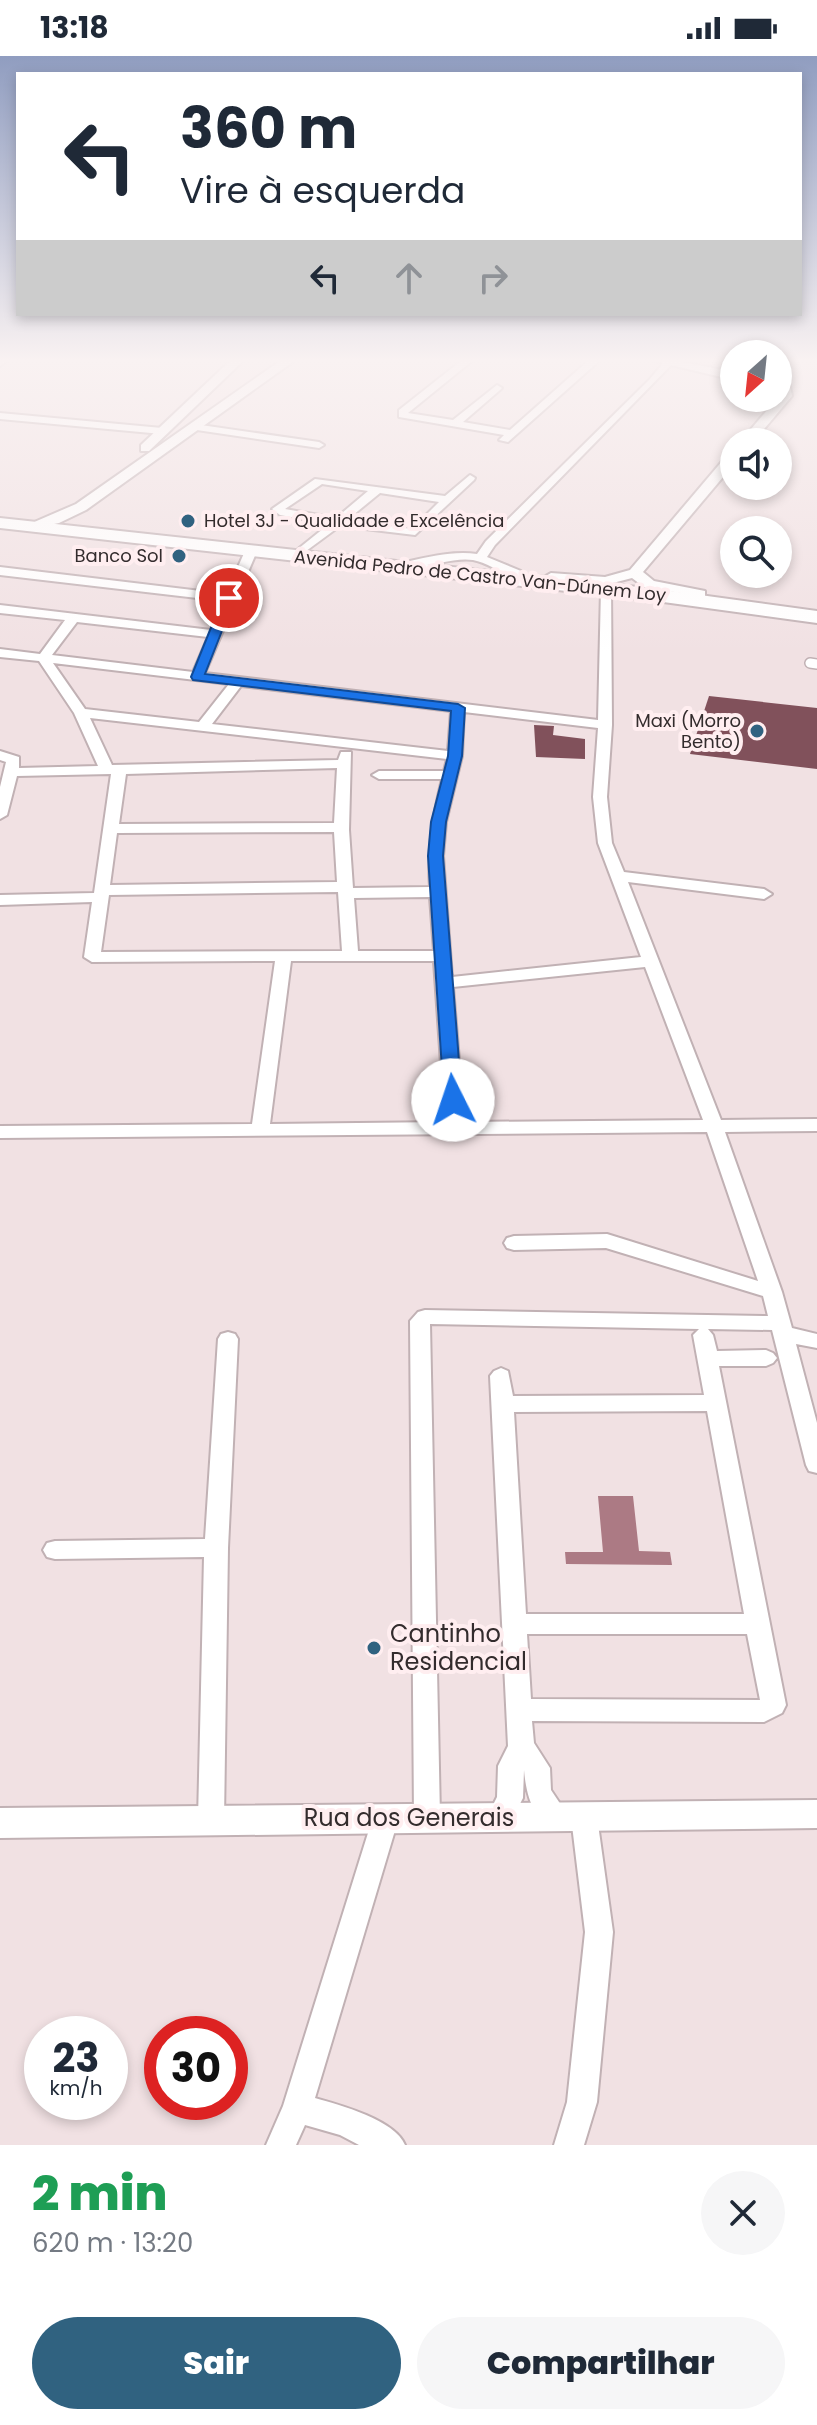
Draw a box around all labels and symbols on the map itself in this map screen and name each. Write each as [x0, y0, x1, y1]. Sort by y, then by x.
north arrow [720, 340, 792, 412]
place label: Hotel 3J - Qualidade e Excelência [204, 508, 504, 533]
marker: Hotel 3J - Qualidade e Excelência [179, 512, 197, 530]
place label: Banco Sol [75, 543, 163, 568]
street label: Avenida Pedro de Castro Van-Dúnem Loy [293, 544, 667, 607]
marker: Banco Sol [170, 547, 188, 565]
pin [195, 564, 263, 632]
place label: Maxi (Morro Bento) [635, 708, 741, 754]
marker: Maxi (Morro Bento) [748, 722, 766, 740]
position arrow [411, 1058, 495, 1142]
place label: Cantinho Residencial [390, 1617, 527, 1678]
marker: Cantinho Residencial [365, 1639, 383, 1657]
street label: Rua dos Generais [304, 1801, 514, 1834]
speed limit sign: 30 [144, 2016, 248, 2120]

